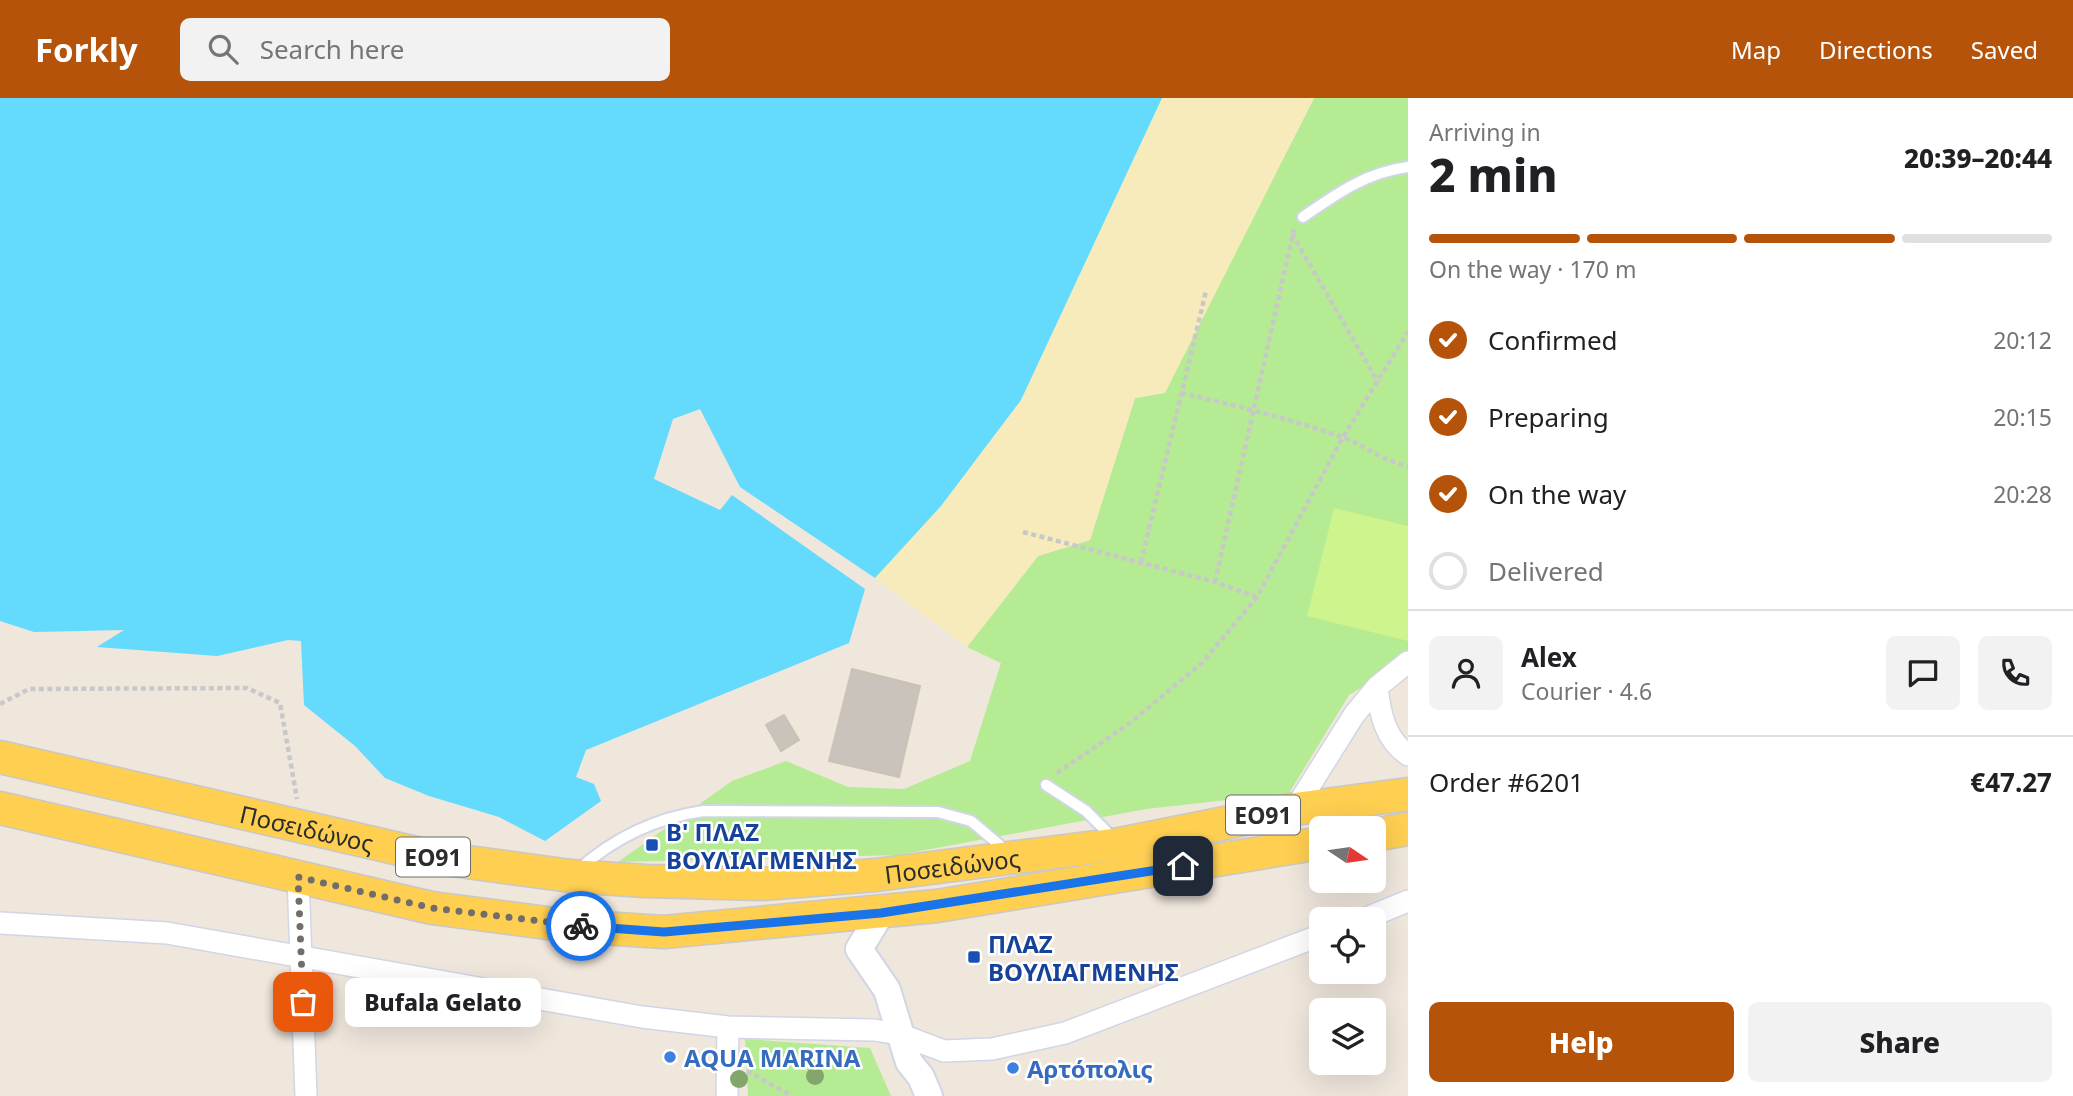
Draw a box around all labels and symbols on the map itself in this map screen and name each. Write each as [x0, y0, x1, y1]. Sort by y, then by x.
street label: Ποσειδώνος [237, 796, 377, 859]
road number: ΕΟ91 [1226, 796, 1300, 834]
place label: Β' ΠΛΑΖ ΒΟΥΛΙΑΓΜΕΝΗΣ [666, 815, 857, 876]
north arrow [1309, 816, 1386, 892]
pin [1153, 836, 1213, 896]
marker: Β' ΠΛΑΖ ΒΟΥΛΙΑΓΜΕΝΗΣ [644, 837, 660, 853]
road number: ΕΟ91 [396, 838, 470, 876]
street label: Ποσειδώνος [882, 840, 1022, 890]
courier [546, 891, 616, 961]
place label: ΠΛΑΖ ΒΟΥΛΙΑΓΜΕΝΗΣ [988, 927, 1179, 988]
marker: ΠΛΑΖ ΒΟΥΛΙΑΓΜΕΝΗΣ [966, 949, 982, 965]
pin [273, 972, 333, 1032]
callout: Bufala Gelato [345, 978, 541, 1026]
place label: AQUA MARINA [684, 1041, 861, 1074]
marker: AQUA MARINA [662, 1049, 678, 1065]
place label: Αρτόπολις [1027, 1052, 1153, 1085]
marker: Αρτόπολις [1005, 1060, 1021, 1076]

